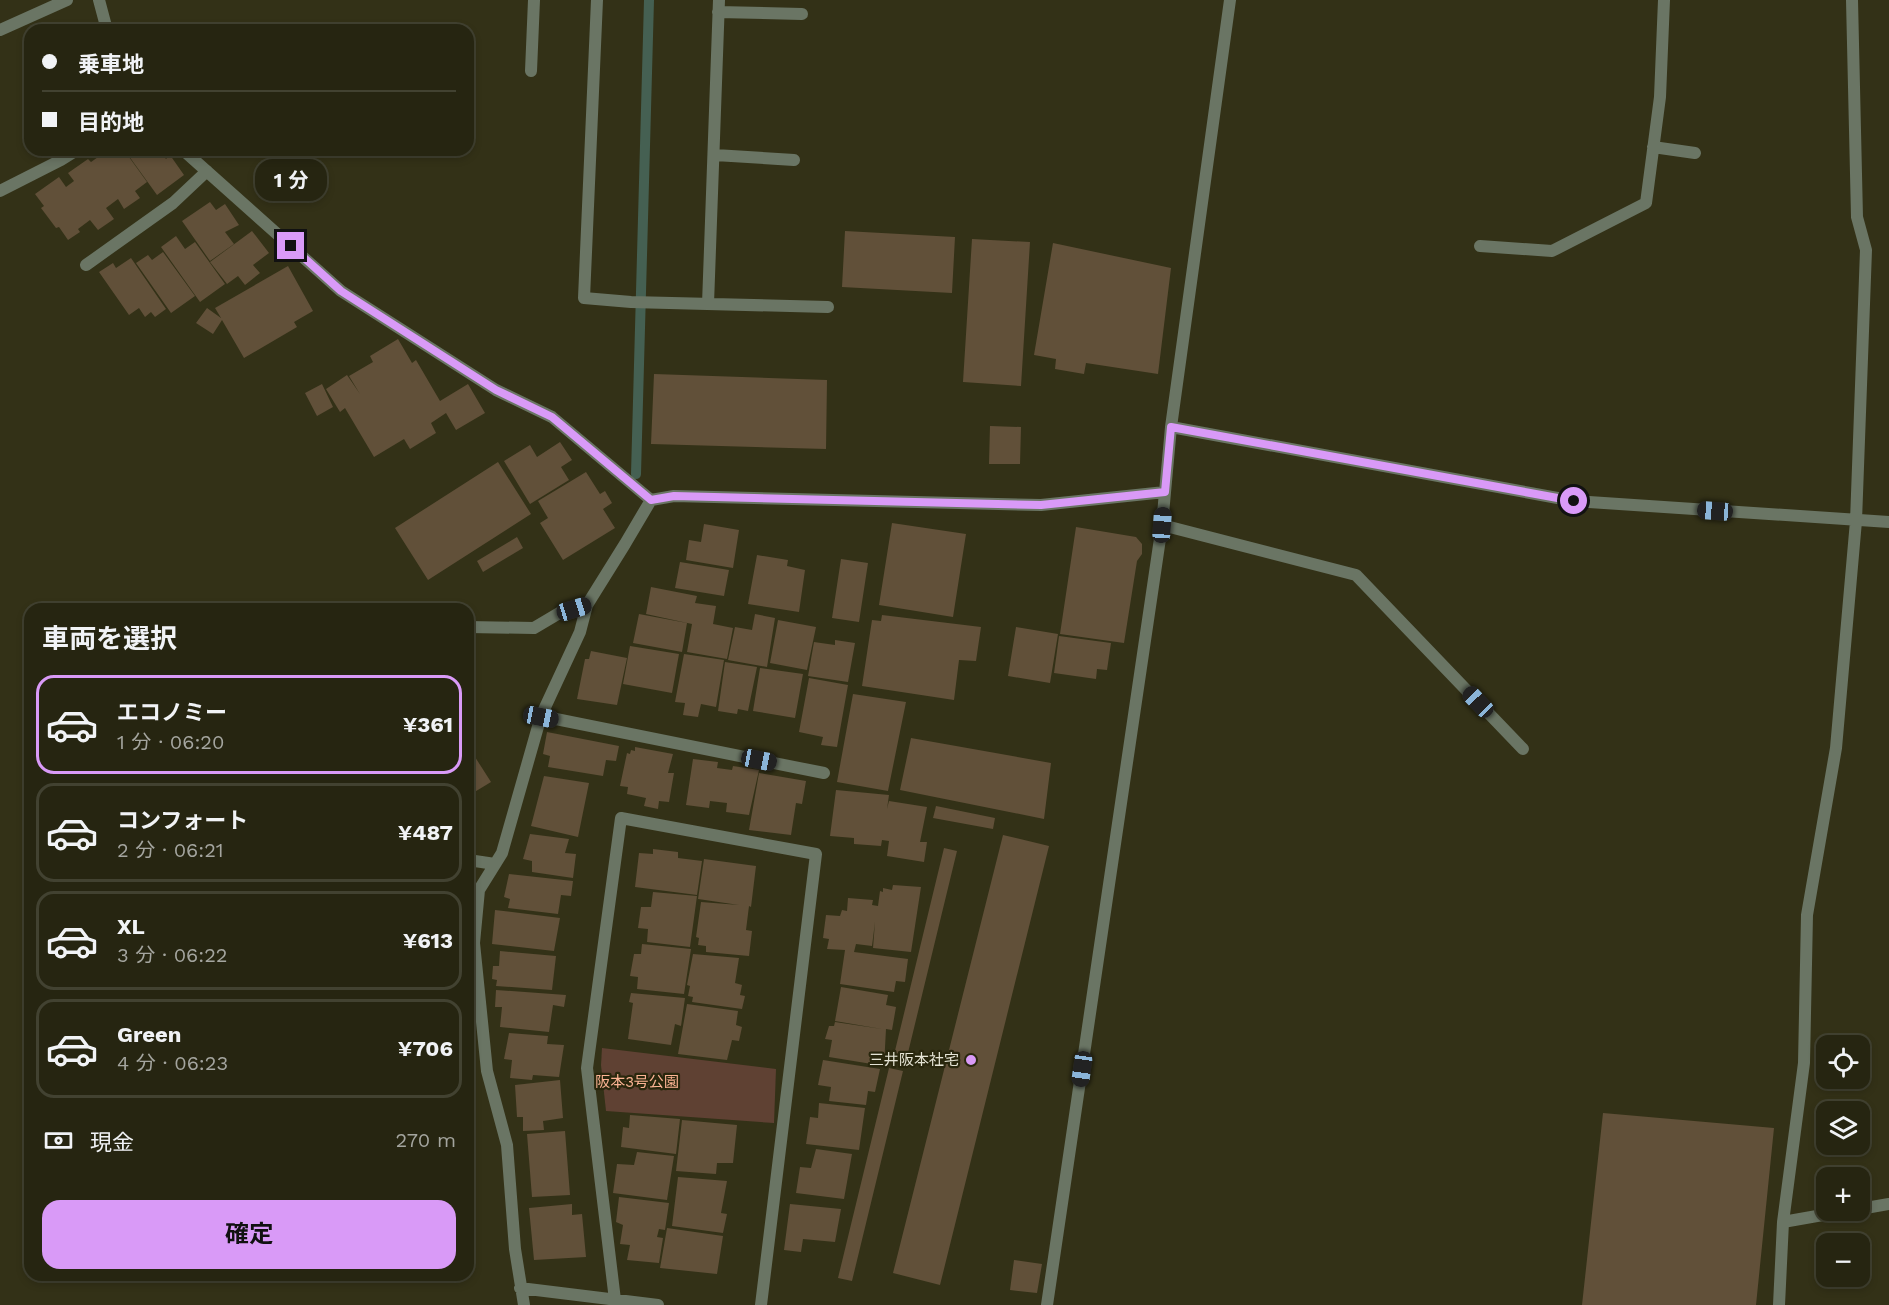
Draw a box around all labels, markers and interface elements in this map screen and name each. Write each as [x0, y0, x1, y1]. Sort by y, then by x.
text: 乗車地 [78, 52, 144, 77]
text: 目的地 [78, 110, 144, 135]
callout: 1 分 [255, 159, 327, 201]
text: 1 分 [274, 168, 308, 192]
route end [277, 232, 304, 259]
route start [1560, 487, 1587, 514]
car [1696, 501, 1734, 521]
car [1152, 506, 1172, 544]
car [554, 595, 594, 623]
text: 車両を選択 [42, 623, 177, 655]
car [1459, 683, 1497, 721]
icon: car [45, 698, 99, 752]
text: エコノミー [117, 700, 227, 725]
car [522, 705, 560, 729]
text: ¥361 [403, 712, 453, 737]
text: 1 分 · 06:20 [117, 730, 224, 754]
car [740, 748, 778, 772]
icon: car [45, 806, 99, 860]
text: コンフォート [117, 808, 248, 833]
text: ¥487 [398, 820, 453, 845]
text: 2 分 · 06:21 [117, 838, 224, 862]
icon: car [45, 914, 99, 968]
text: XL [117, 914, 145, 939]
text: ¥613 [403, 928, 453, 953]
text: 3 分 · 06:22 [117, 943, 227, 967]
icon: car [45, 1022, 99, 1076]
text: Green [117, 1022, 181, 1047]
map controls [1816, 1035, 1870, 1287]
button: locate [1816, 1035, 1870, 1089]
text: ¥706 [398, 1036, 453, 1061]
car [1071, 1050, 1093, 1088]
text: 4 分 · 06:23 [117, 1051, 228, 1075]
place label: 三井阪本社宅 [869, 1051, 959, 1069]
marker: 三井阪本社宅 [964, 1053, 978, 1067]
park label: 阪本3号公園 [595, 1073, 679, 1091]
button: layers [1816, 1101, 1870, 1155]
icon: cash [42, 1124, 75, 1157]
text: 270 m [396, 1128, 456, 1152]
text: 現金 [90, 1130, 134, 1155]
button: + [1816, 1167, 1870, 1221]
button: 確定 [42, 1200, 456, 1269]
button: − [1816, 1233, 1870, 1287]

